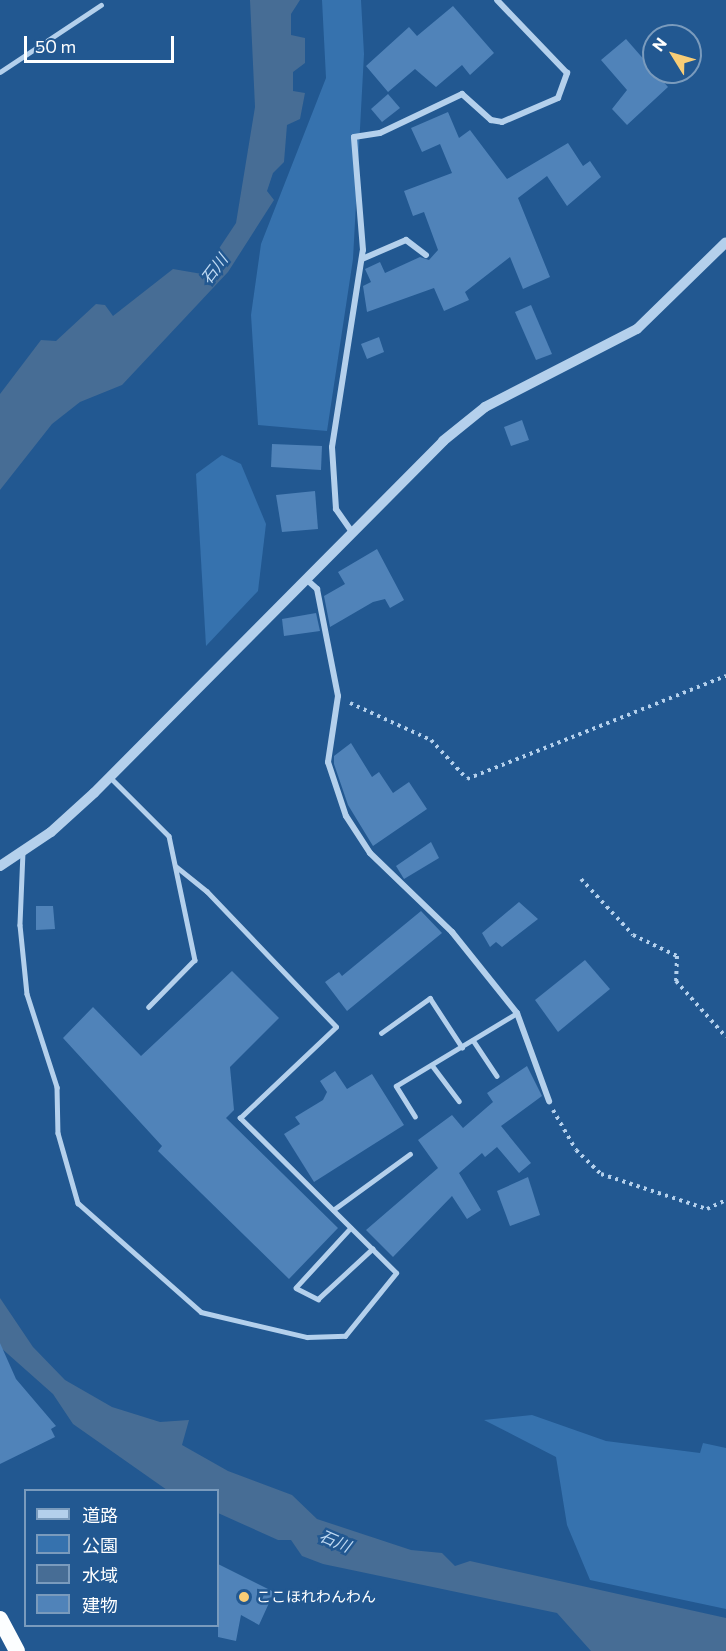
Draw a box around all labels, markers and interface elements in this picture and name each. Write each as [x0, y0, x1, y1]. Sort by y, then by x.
scale bar [27, 24, 177, 62]
north arrow [642, 24, 702, 84]
text: N [648, 34, 670, 55]
text: 50 m [35, 35, 76, 57]
water label: 石川 [197, 250, 231, 288]
legend [24, 1489, 219, 1627]
text: 道路 [82, 1504, 118, 1526]
water label: 石川 [317, 1526, 353, 1556]
text: 公園 [82, 1534, 118, 1556]
text: 水域 [82, 1564, 118, 1586]
place label: ここほれわんわん [256, 1588, 376, 1606]
marker: ここほれわんわん [237, 1590, 251, 1604]
text: 建物 [82, 1594, 118, 1616]

